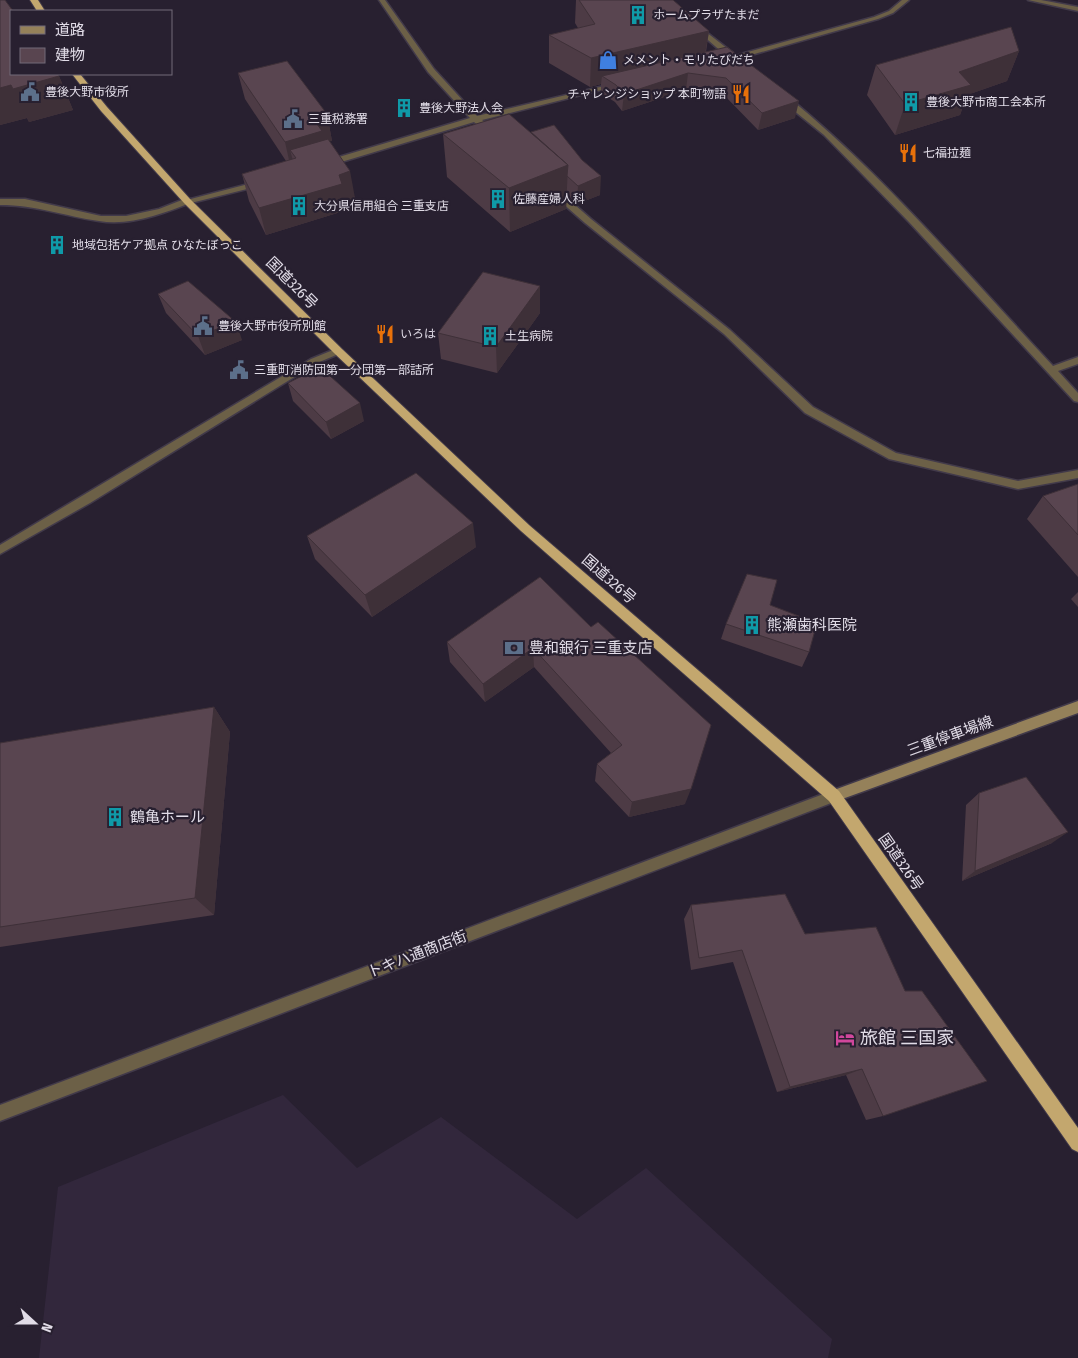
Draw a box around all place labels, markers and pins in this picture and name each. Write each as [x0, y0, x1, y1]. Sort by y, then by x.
building icon: ホームプラザたまだ [627, 4, 649, 26]
place label: ホームプラザたまだ [653, 8, 760, 22]
shop icon: メメント・モリたびだち [597, 49, 619, 71]
place label: メメント・モリたびだち [623, 53, 755, 67]
public building icon: 豊後大野市役所 [19, 81, 41, 103]
restaurant icon: チャレンジショップ 本町物語 [730, 83, 752, 105]
place label: 豊後大野市役所 [45, 85, 129, 99]
place label: チャレンジショップ 本町物語 [567, 87, 726, 101]
building icon: 豊後大野市商工会本所 [900, 91, 922, 113]
place label: 豊後大野市商工会本所 [926, 95, 1046, 109]
building icon: 豊後大野法人会 [393, 97, 415, 119]
place label: 豊後大野法人会 [419, 101, 503, 115]
public building icon: 三重税務署 [282, 108, 304, 130]
place label: 三重税務署 [308, 112, 368, 126]
restaurant icon: 七福拉麺 [897, 142, 919, 164]
place label: 七福拉麺 [923, 146, 971, 160]
building icon: 佐藤産婦人科 [487, 188, 509, 210]
place label: 佐藤産婦人科 [513, 192, 585, 206]
building icon: 大分県信用組合 三重支店 [288, 195, 310, 217]
place label: 大分県信用組合 三重支店 [314, 199, 449, 213]
building icon: 地域包括ケア拠点 ひなたぼっこ [46, 234, 68, 256]
place label: 地域包括ケア拠点 ひなたぼっこ [72, 238, 243, 252]
public building icon: 豊後大野市役所別館 [192, 315, 214, 337]
place label: 豊後大野市役所別館 [218, 319, 326, 333]
restaurant icon: いろは [374, 323, 396, 345]
building icon: 土生病院 [479, 325, 501, 347]
place label: いろは [400, 327, 436, 341]
place label: 土生病院 [505, 329, 553, 343]
public building icon: 三重町消防団第一分団第一部詰所 [228, 359, 250, 381]
place label: 三重町消防団第一分団第一部詰所 [254, 363, 434, 377]
building icon: 熊瀬歯科医院 [741, 614, 763, 636]
place label: 熊瀬歯科医院 [767, 616, 857, 634]
bank icon: 豊和銀行 三重支店 [503, 637, 525, 659]
place label: 豊和銀行 三重支店 [529, 639, 653, 657]
building icon: 鶴亀ホール [104, 806, 126, 828]
place label: 鶴亀ホール [130, 808, 205, 826]
hotel icon: 旅館 三国家 [834, 1027, 856, 1049]
place label: 旅館 三国家 [860, 1027, 954, 1049]

